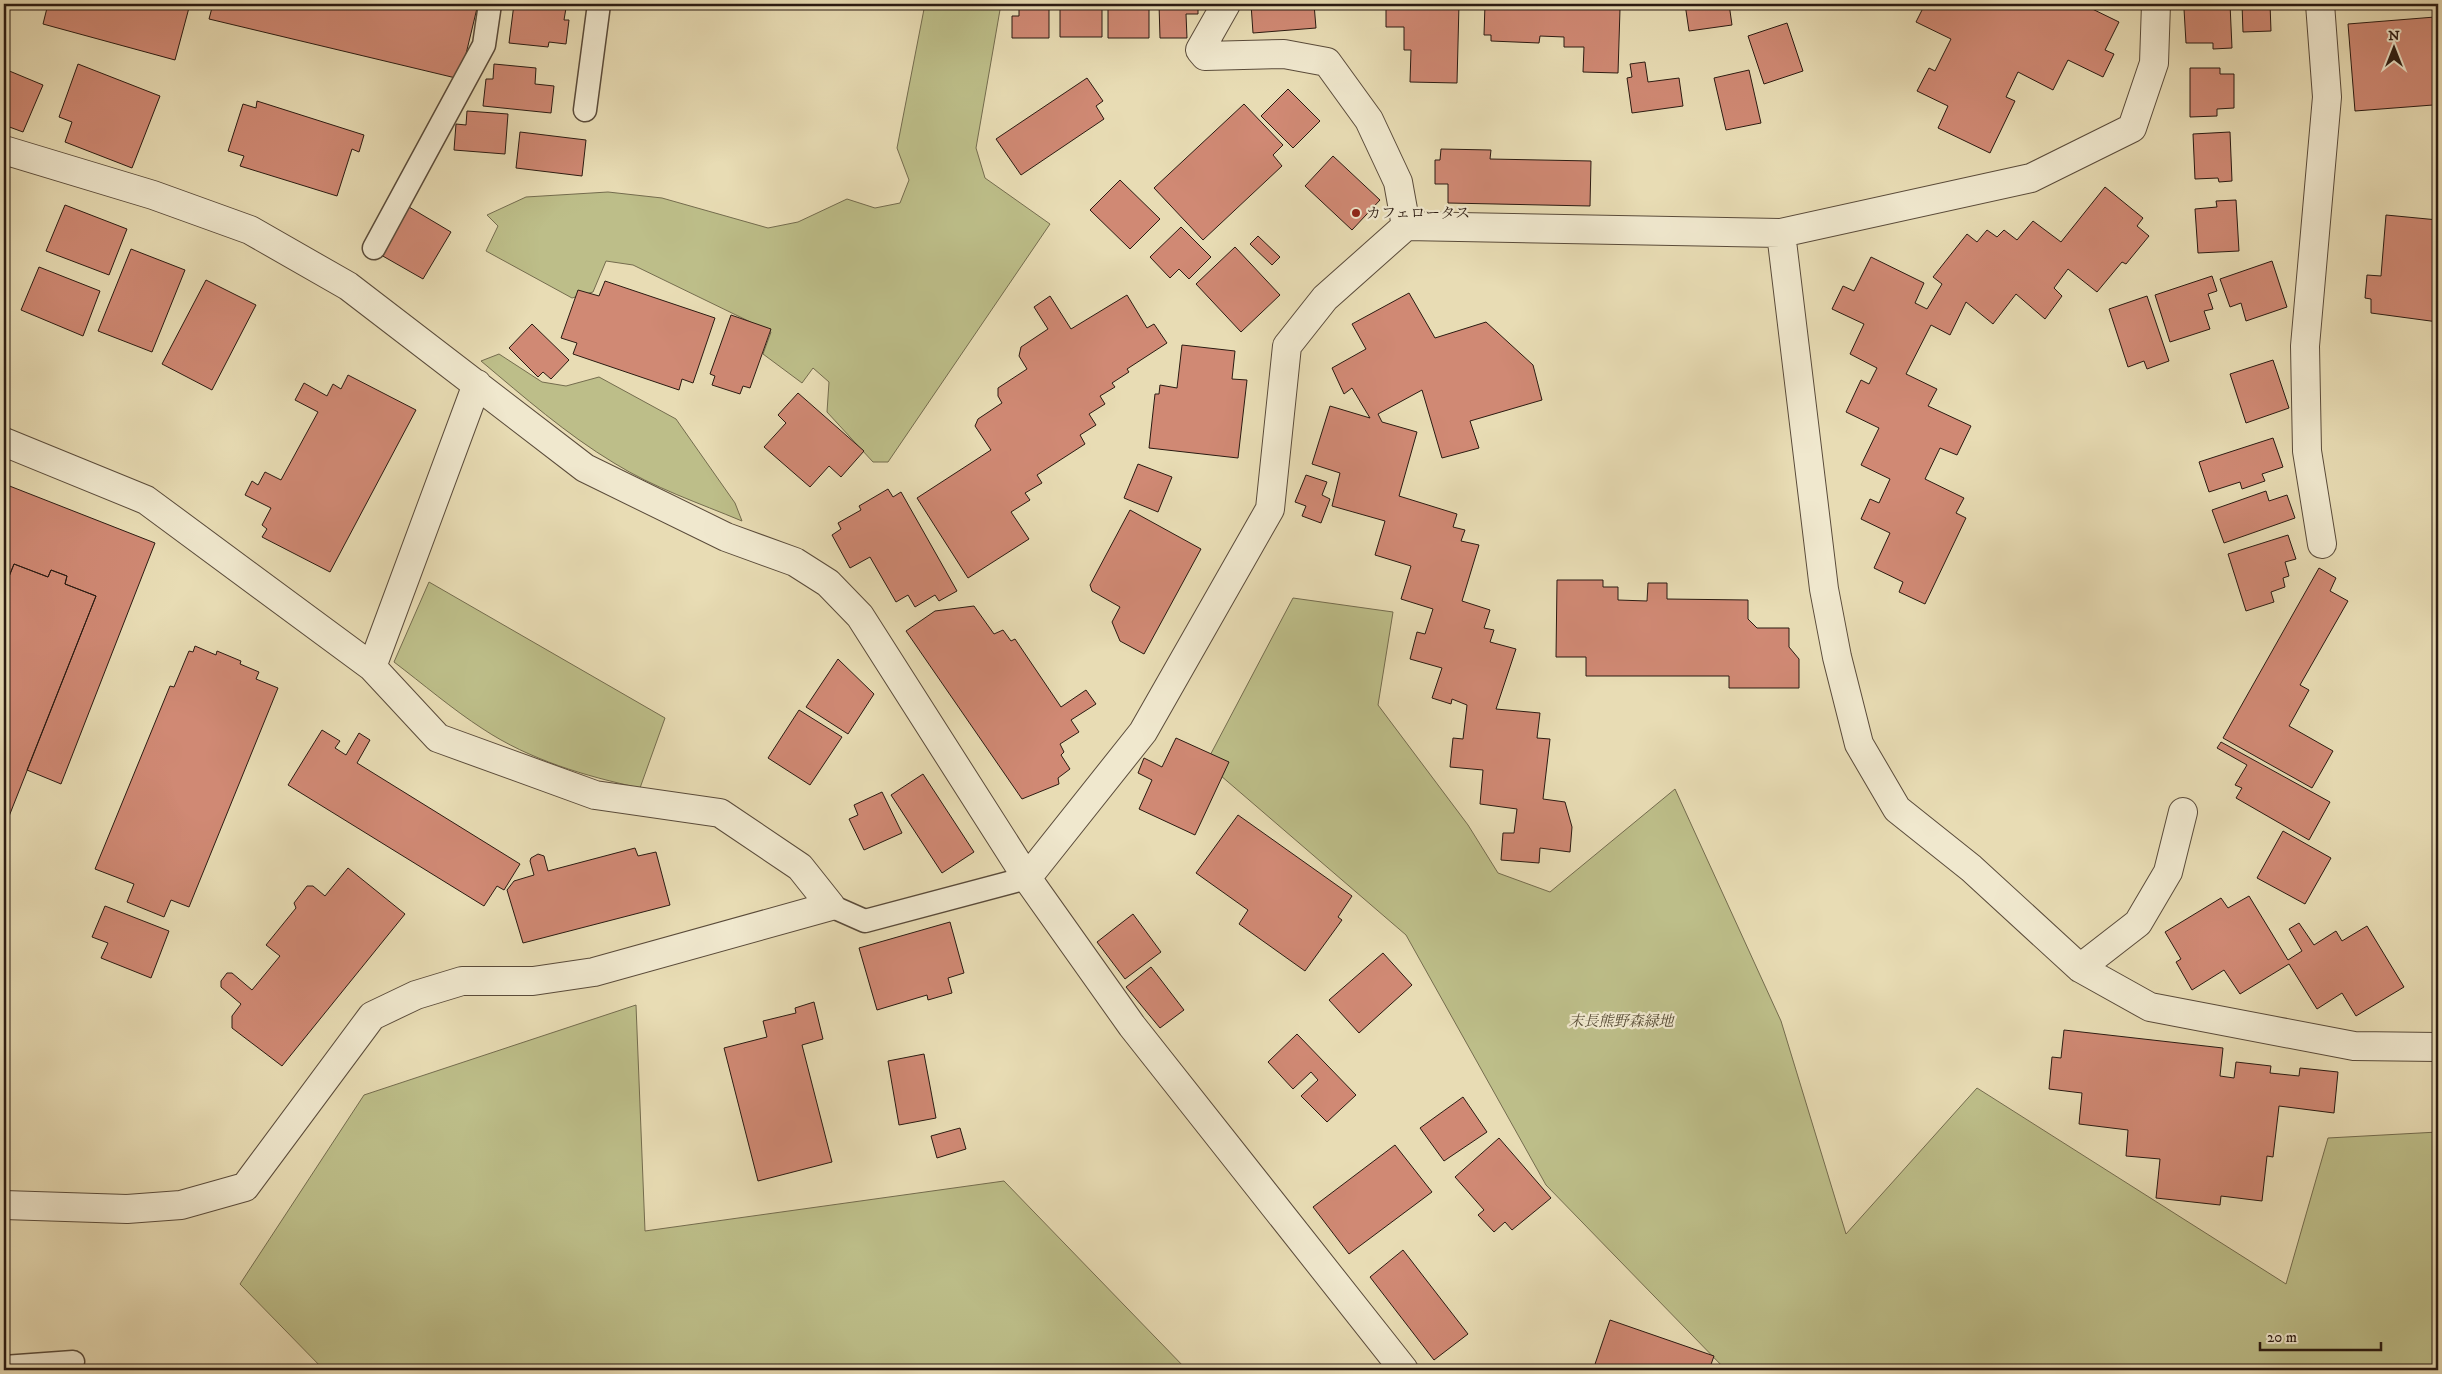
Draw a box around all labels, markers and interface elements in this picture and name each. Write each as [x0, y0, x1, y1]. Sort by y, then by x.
north arrow [2370, 22, 2420, 72]
text: N [2388, 27, 2400, 45]
place label: カフェロータス [1366, 204, 1470, 223]
marker: カフェロータス [1350, 207, 1362, 219]
park label: 末長熊野森緑地 [1568, 1012, 1675, 1031]
scale bar [2260, 1319, 2381, 1351]
text: 20 m [2267, 1328, 2297, 1347]

